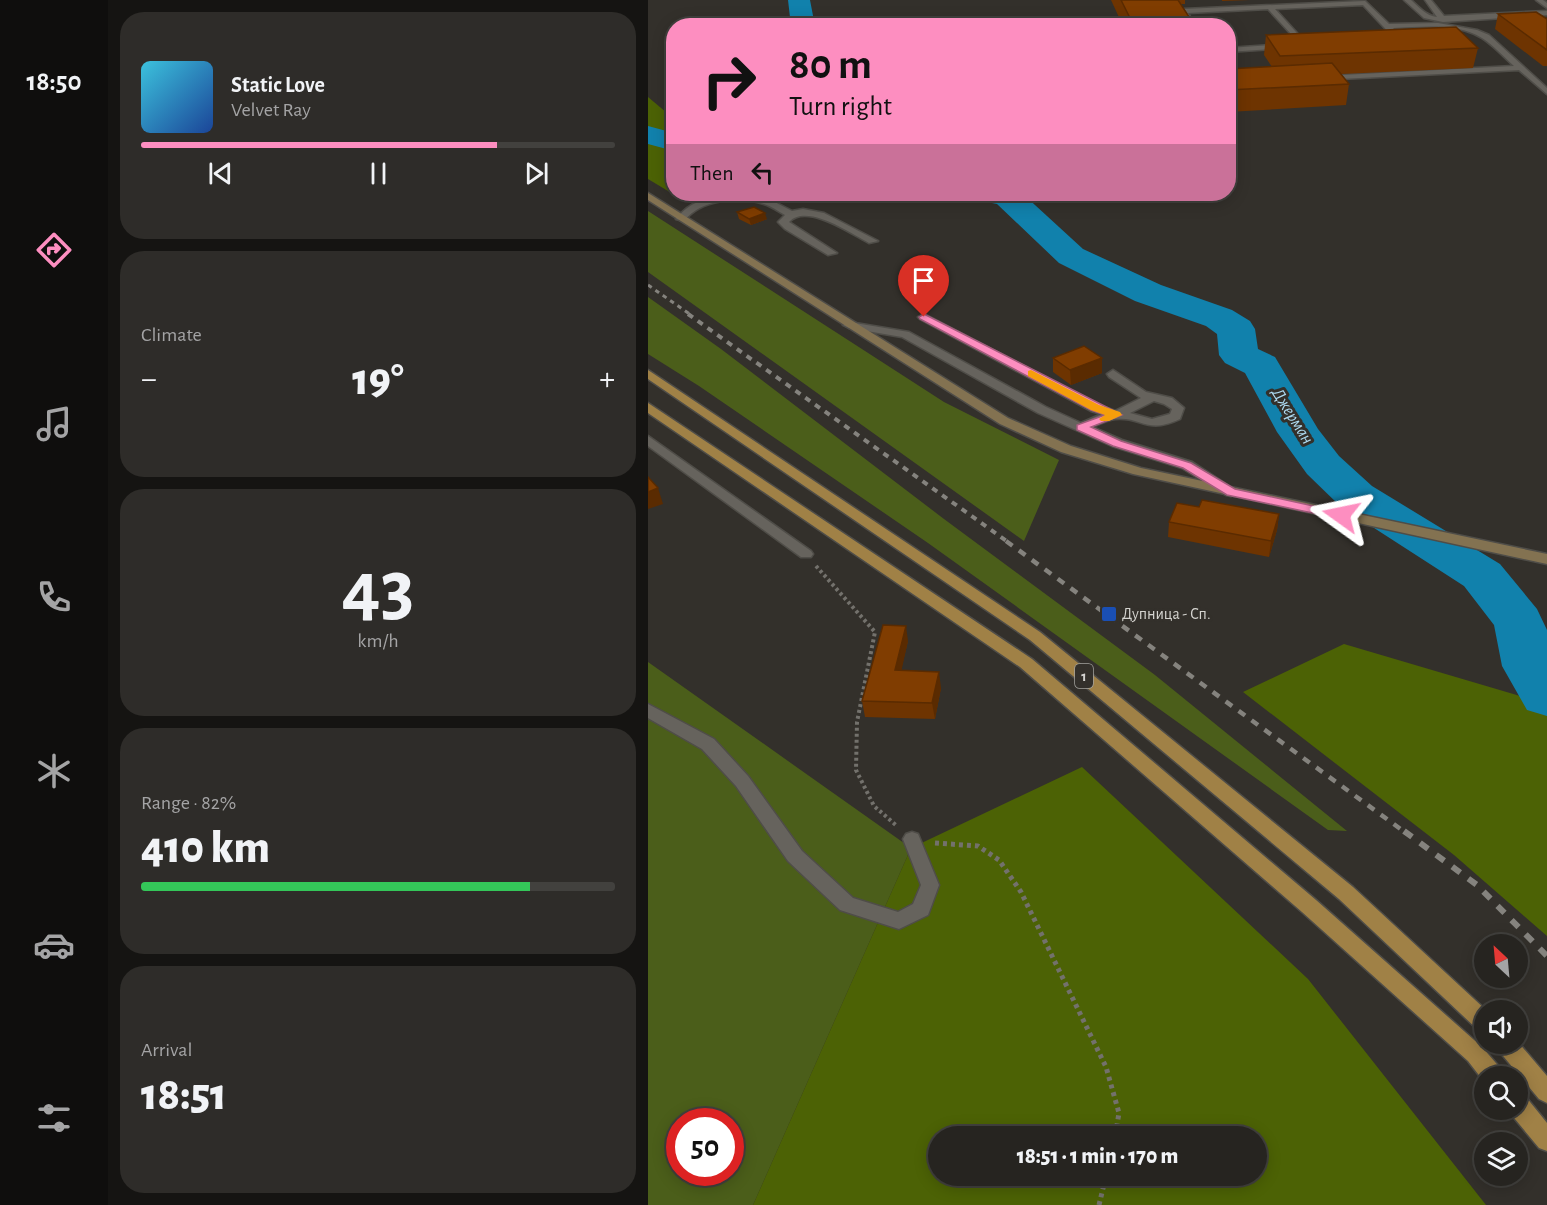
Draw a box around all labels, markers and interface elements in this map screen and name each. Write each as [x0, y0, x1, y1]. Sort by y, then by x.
icon: right [690, 42, 768, 120]
text: 80 m [789, 44, 872, 86]
text: 18:50 [27, 68, 81, 95]
text: Static Love [231, 74, 325, 96]
text: Turn right [789, 93, 892, 120]
text: Velvet Ray [231, 100, 311, 120]
icon: left [746, 156, 779, 189]
icon: previous [204, 157, 237, 190]
icon: pause [362, 157, 395, 190]
icon: next [520, 157, 553, 190]
text: Then [690, 162, 734, 184]
icon: directions [33, 229, 75, 271]
pin [898, 255, 949, 317]
icon: arrive [907, 264, 940, 297]
text: Climate [141, 325, 202, 345]
text: 19° [352, 358, 404, 403]
text: − [141, 363, 157, 396]
text: + [599, 363, 615, 396]
water label: Джерман [1267, 384, 1316, 447]
icon: music [33, 403, 75, 445]
position arrow [1309, 483, 1373, 547]
text: 43 [342, 551, 414, 629]
icon: phone [33, 576, 75, 618]
marker: Дупница - Сп. [1100, 605, 1118, 623]
place label: Дупница - Сп. [1122, 606, 1211, 623]
text: km/h [357, 631, 399, 651]
road number: 1 [1075, 664, 1093, 688]
icon: climate [33, 750, 75, 792]
text: Range · 82% [141, 793, 236, 813]
text: 410 km [141, 826, 270, 871]
icon: car [33, 924, 75, 966]
north arrow [1474, 934, 1528, 988]
map controls [1474, 934, 1528, 1186]
button: sound [1474, 1000, 1528, 1054]
text: Arrival [141, 1040, 192, 1060]
button: search [1474, 1066, 1528, 1120]
text: 18:51 [141, 1073, 227, 1118]
icon: filters [33, 1097, 75, 1139]
speed limit sign: 50 [666, 1108, 744, 1186]
button: layers [1474, 1132, 1528, 1186]
text: 18:51 · 1 min · 170 m [1017, 1145, 1178, 1167]

